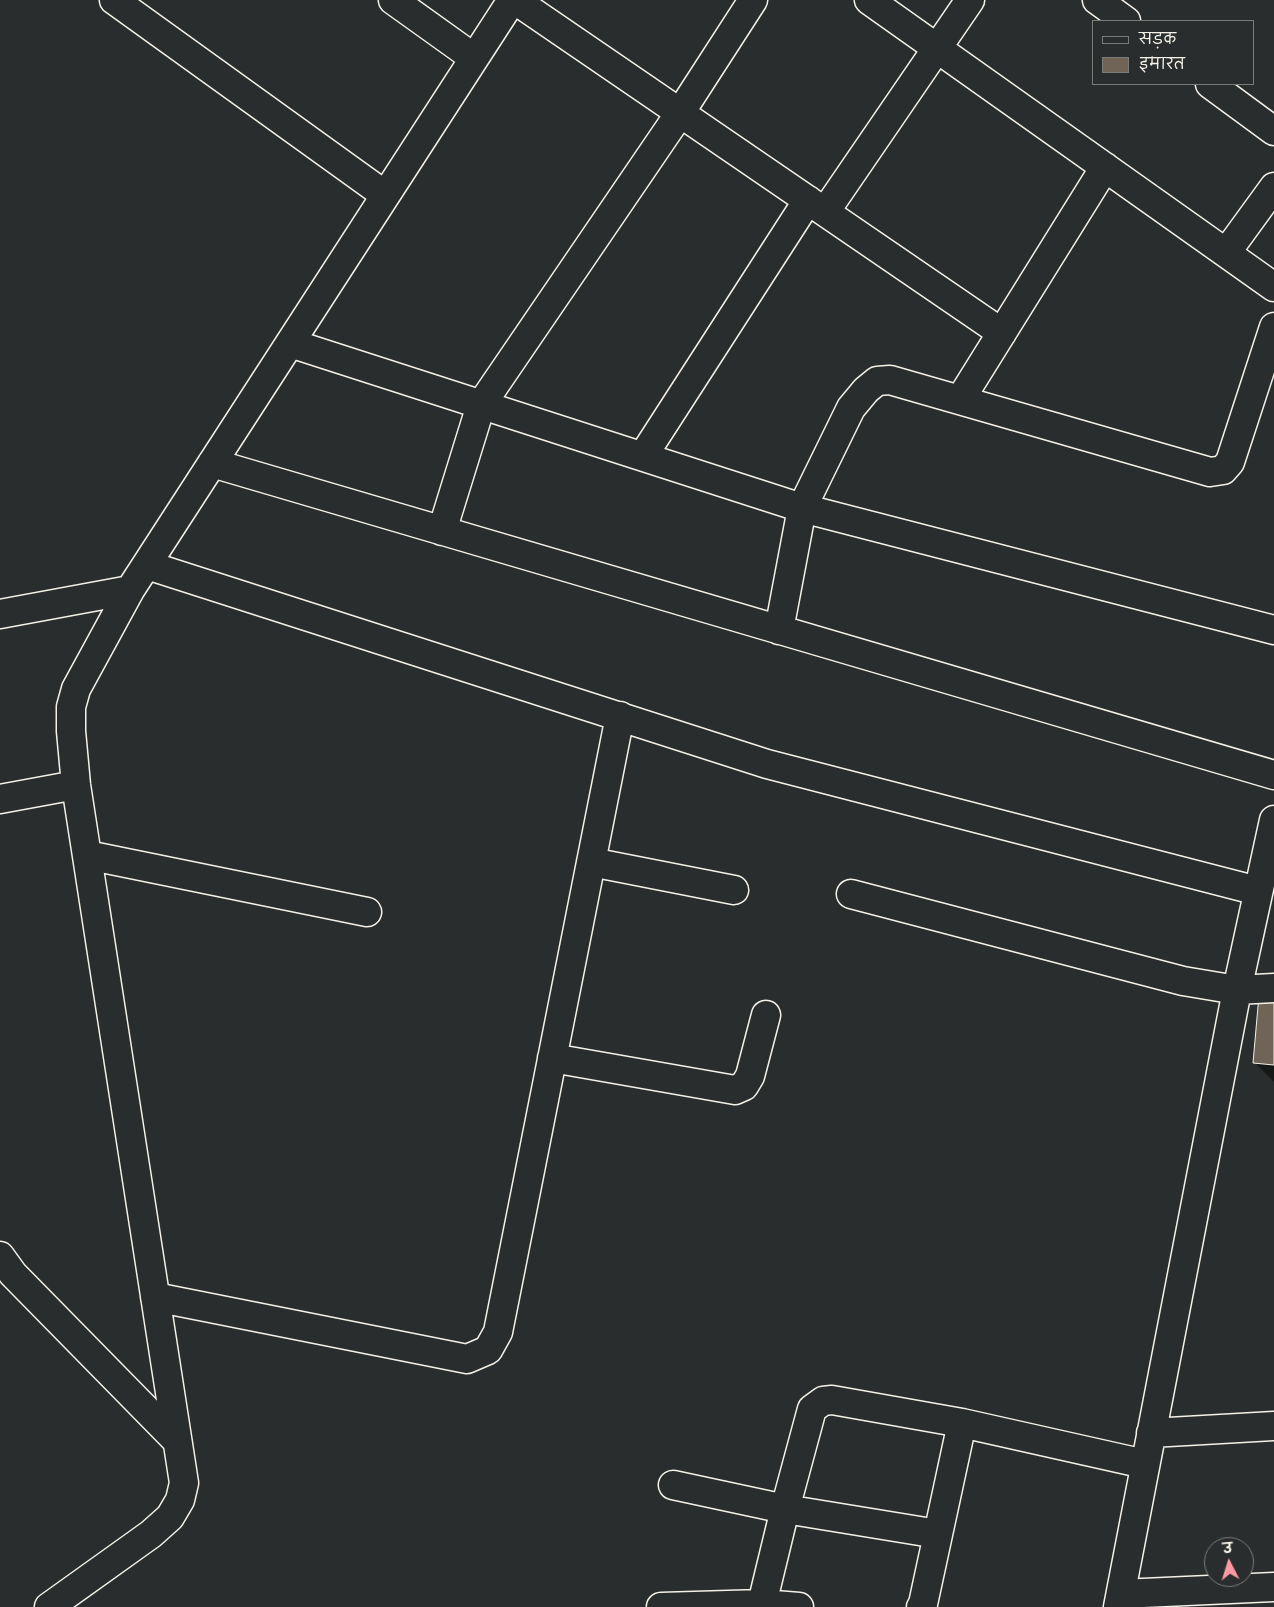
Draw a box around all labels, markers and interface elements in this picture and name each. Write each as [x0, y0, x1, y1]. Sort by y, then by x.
legend [1092, 20, 1254, 85]
text: सड़क [1139, 28, 1176, 48]
text: इमारत [1139, 53, 1185, 73]
north arrow [1204, 1537, 1254, 1587]
text: उ [1222, 1538, 1233, 1557]

